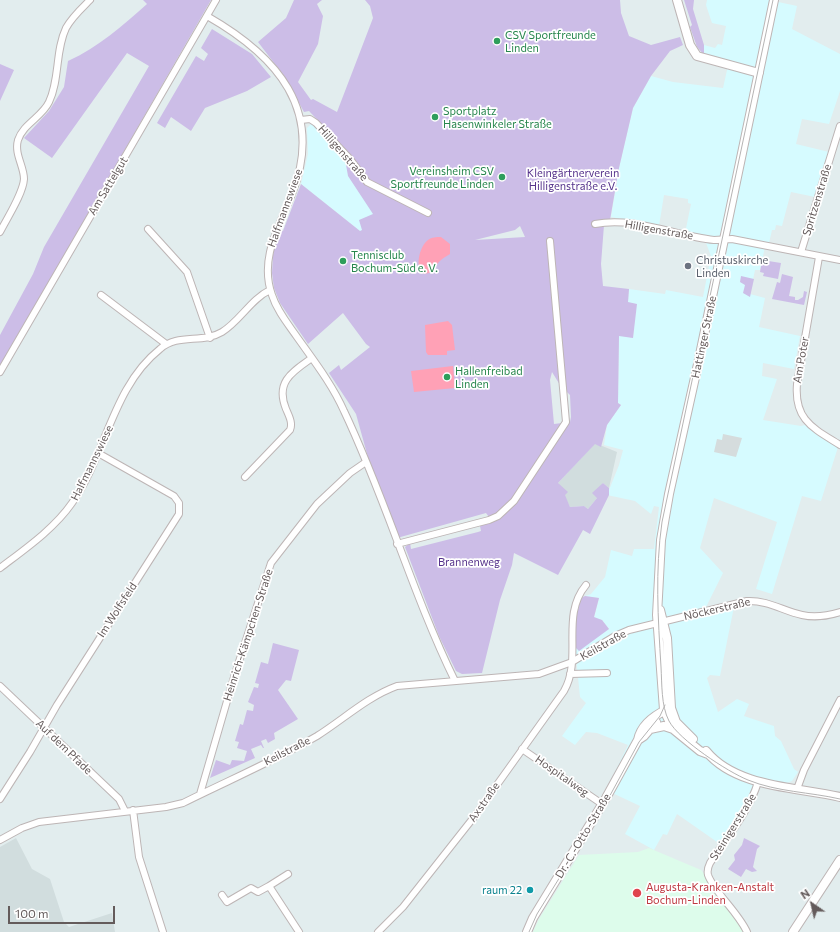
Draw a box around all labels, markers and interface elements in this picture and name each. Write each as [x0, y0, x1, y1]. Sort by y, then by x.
place label: CSV Sportfreunde Linden [505, 28, 596, 54]
marker: CSV Sportfreunde Linden [492, 36, 502, 46]
place label: Sportplatz Hasenwinkeler Straße [443, 104, 552, 130]
marker: Sportplatz Hasenwinkeler Straße [430, 112, 440, 122]
street label: Hilligenstraße [315, 122, 371, 184]
street label: Am Sattelgut [85, 154, 131, 218]
street label: Spritzenstraße [800, 163, 834, 237]
place label: Vereinsheim CSV Sportfreunde Linden [391, 164, 494, 190]
park label: Kleingärtnerverein Hilligenstraße e.V. [527, 166, 619, 192]
street label: Halfmannswiese [265, 167, 305, 249]
marker: Vereinsheim CSV Sportfreunde Linden [497, 172, 507, 182]
street label: Hilligenstraße [624, 217, 694, 243]
place label: Tennisclub Bochum-Süd e. V. [351, 248, 438, 274]
place label: Christuskirche Linden [696, 253, 768, 279]
marker: Tennisclub Bochum-Süd e. V. [338, 256, 348, 266]
marker: Christuskirche Linden [683, 261, 693, 271]
street label: Hattinger Straße [689, 295, 719, 379]
street label: Am Poter [790, 336, 812, 384]
place label: Hallenfreibad Linden [455, 364, 522, 390]
marker: Hallenfreibad Linden [442, 372, 452, 382]
street label: Halfmannswiese [68, 423, 116, 503]
park label: Brannenweg [438, 555, 500, 569]
street label: Heinrich-Kämpchen-Straße [220, 567, 276, 703]
street label: Im Wolfsfeld [94, 580, 140, 640]
street label: Nöckerstraße [682, 595, 752, 623]
street label: Keilstraße [578, 627, 628, 663]
street label: Auf dem Pfade [33, 717, 95, 777]
street label: Keilstraße [262, 734, 312, 768]
street label: Hospitalweg [533, 753, 591, 799]
street label: Axstraße [466, 780, 502, 824]
street label: Dr.-C.-Otto-Straße [552, 791, 614, 881]
street label: Steinigerstraße [707, 791, 759, 863]
place label: Augusta-Kranken-Anstalt Bochum-Linden [646, 880, 774, 906]
place label: raum 22 [482, 883, 522, 897]
north arrow [792, 884, 832, 924]
marker: raum 22 [525, 885, 535, 895]
text: N [798, 886, 812, 901]
marker: Augusta-Kranken-Anstalt Bochum-Linden [631, 887, 643, 899]
scale bar [10, 898, 117, 924]
text: 100 m [15, 906, 49, 920]

